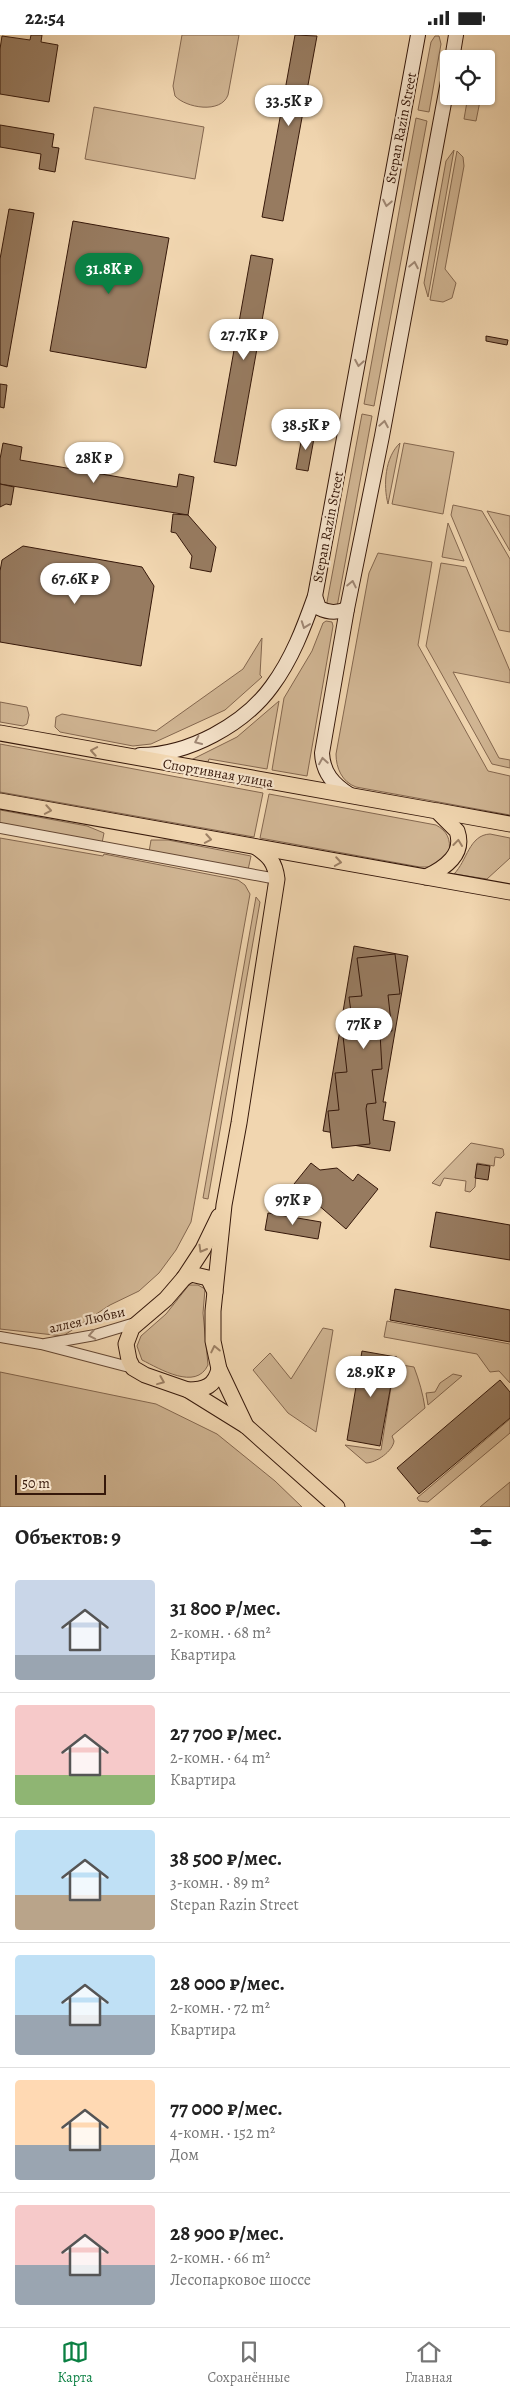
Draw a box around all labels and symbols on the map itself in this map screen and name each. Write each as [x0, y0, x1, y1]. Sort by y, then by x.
street label: Stepan Razin Street [381, 70, 421, 185]
pin: 33.5K ₽ [243, 84, 335, 127]
one-way arrow [382, 199, 393, 208]
pin: 31.8K ₽ [63, 253, 155, 295]
one-way arrow [408, 260, 418, 269]
pin: 27.7K ₽ [198, 319, 290, 361]
one-way arrow [354, 359, 364, 368]
pin: 38.5K ₽ [260, 409, 352, 451]
one-way arrow [379, 420, 389, 429]
pin: 28K ₽ [59, 441, 129, 484]
street label: Stepan Razin Street [308, 469, 348, 584]
pin: 67.6K ₽ [29, 563, 121, 605]
one-way arrow [346, 579, 357, 588]
one-way arrow [301, 620, 311, 629]
one-way arrow [194, 735, 203, 746]
one-way arrow [89, 746, 98, 756]
street label: Спортивная улица [161, 754, 275, 792]
one-way arrow [319, 756, 329, 765]
one-way arrow [44, 804, 52, 815]
one-way arrow [204, 833, 212, 843]
one-way arrow [452, 839, 463, 847]
one-way arrow [334, 857, 343, 867]
pin: 77K ₽ [329, 1007, 399, 1050]
pin: 97K ₽ [258, 1183, 328, 1226]
one-way arrow [199, 1243, 209, 1252]
street label: аллея Любви [47, 1302, 127, 1338]
one-way arrow [87, 1330, 96, 1340]
one-way arrow [210, 1345, 221, 1353]
pin: 28.9K ₽ [325, 1355, 417, 1398]
one-way arrow [156, 1375, 165, 1386]
scale bar [15, 1472, 106, 1495]

